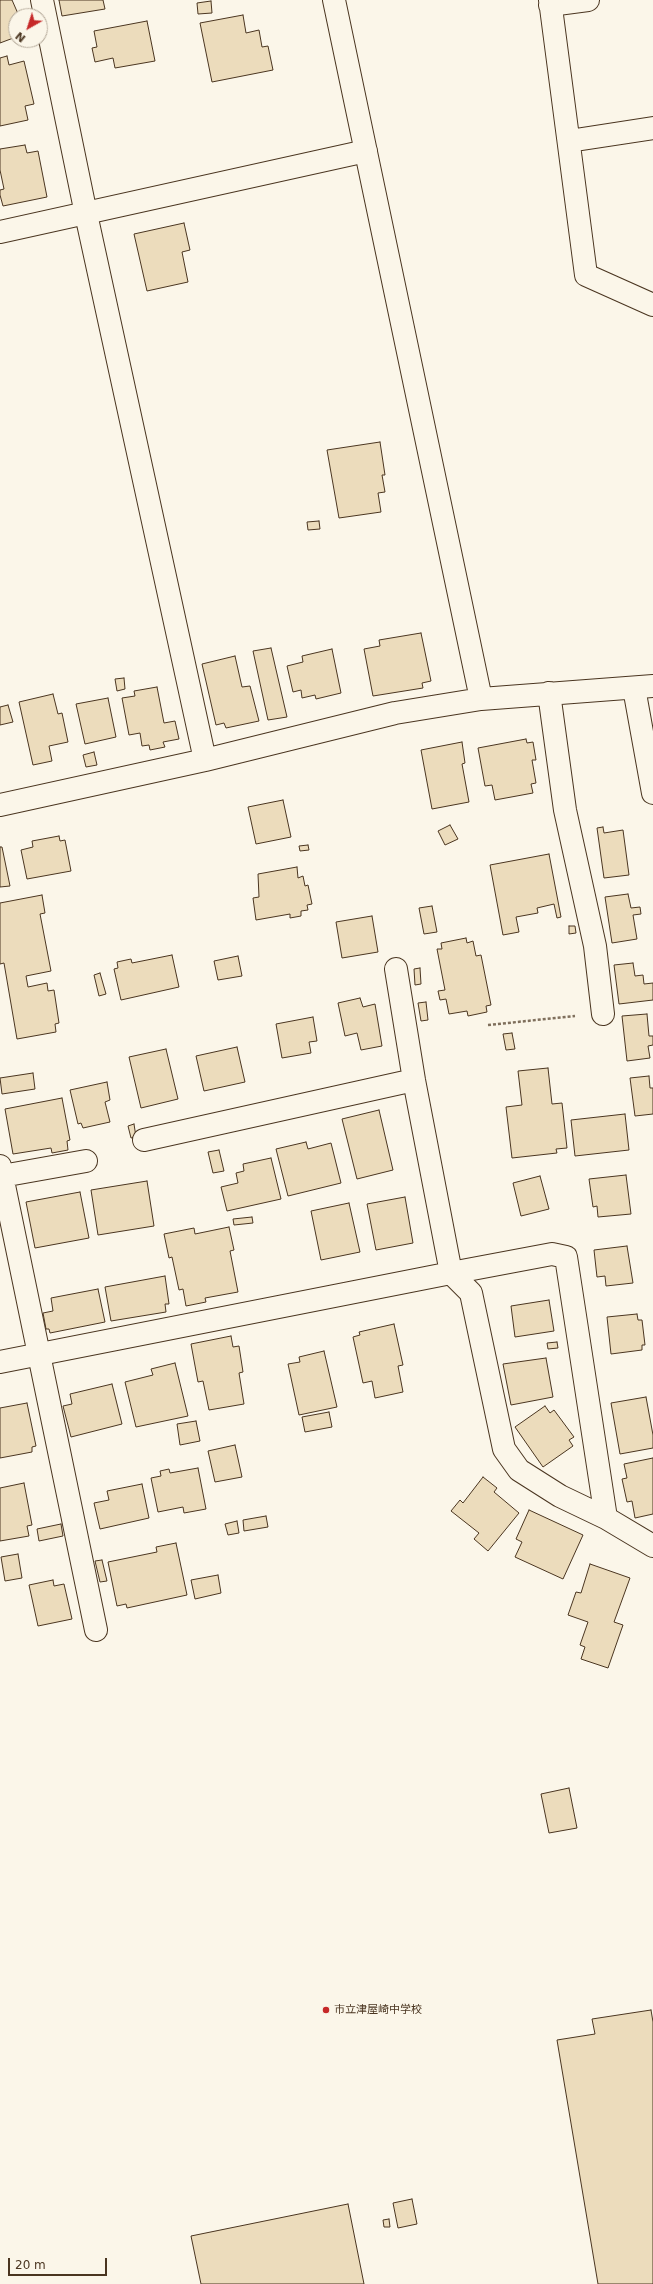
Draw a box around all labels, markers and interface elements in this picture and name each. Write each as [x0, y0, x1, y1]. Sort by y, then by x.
north arrow [8, 8, 48, 48]
text: N [13, 29, 28, 45]
place label: 市立津屋崎中学校 [334, 2003, 422, 2017]
marker: 市立津屋崎中学校 [321, 2005, 331, 2015]
scale bar [10, 2250, 109, 2276]
text: 20 m [15, 2258, 46, 2272]

